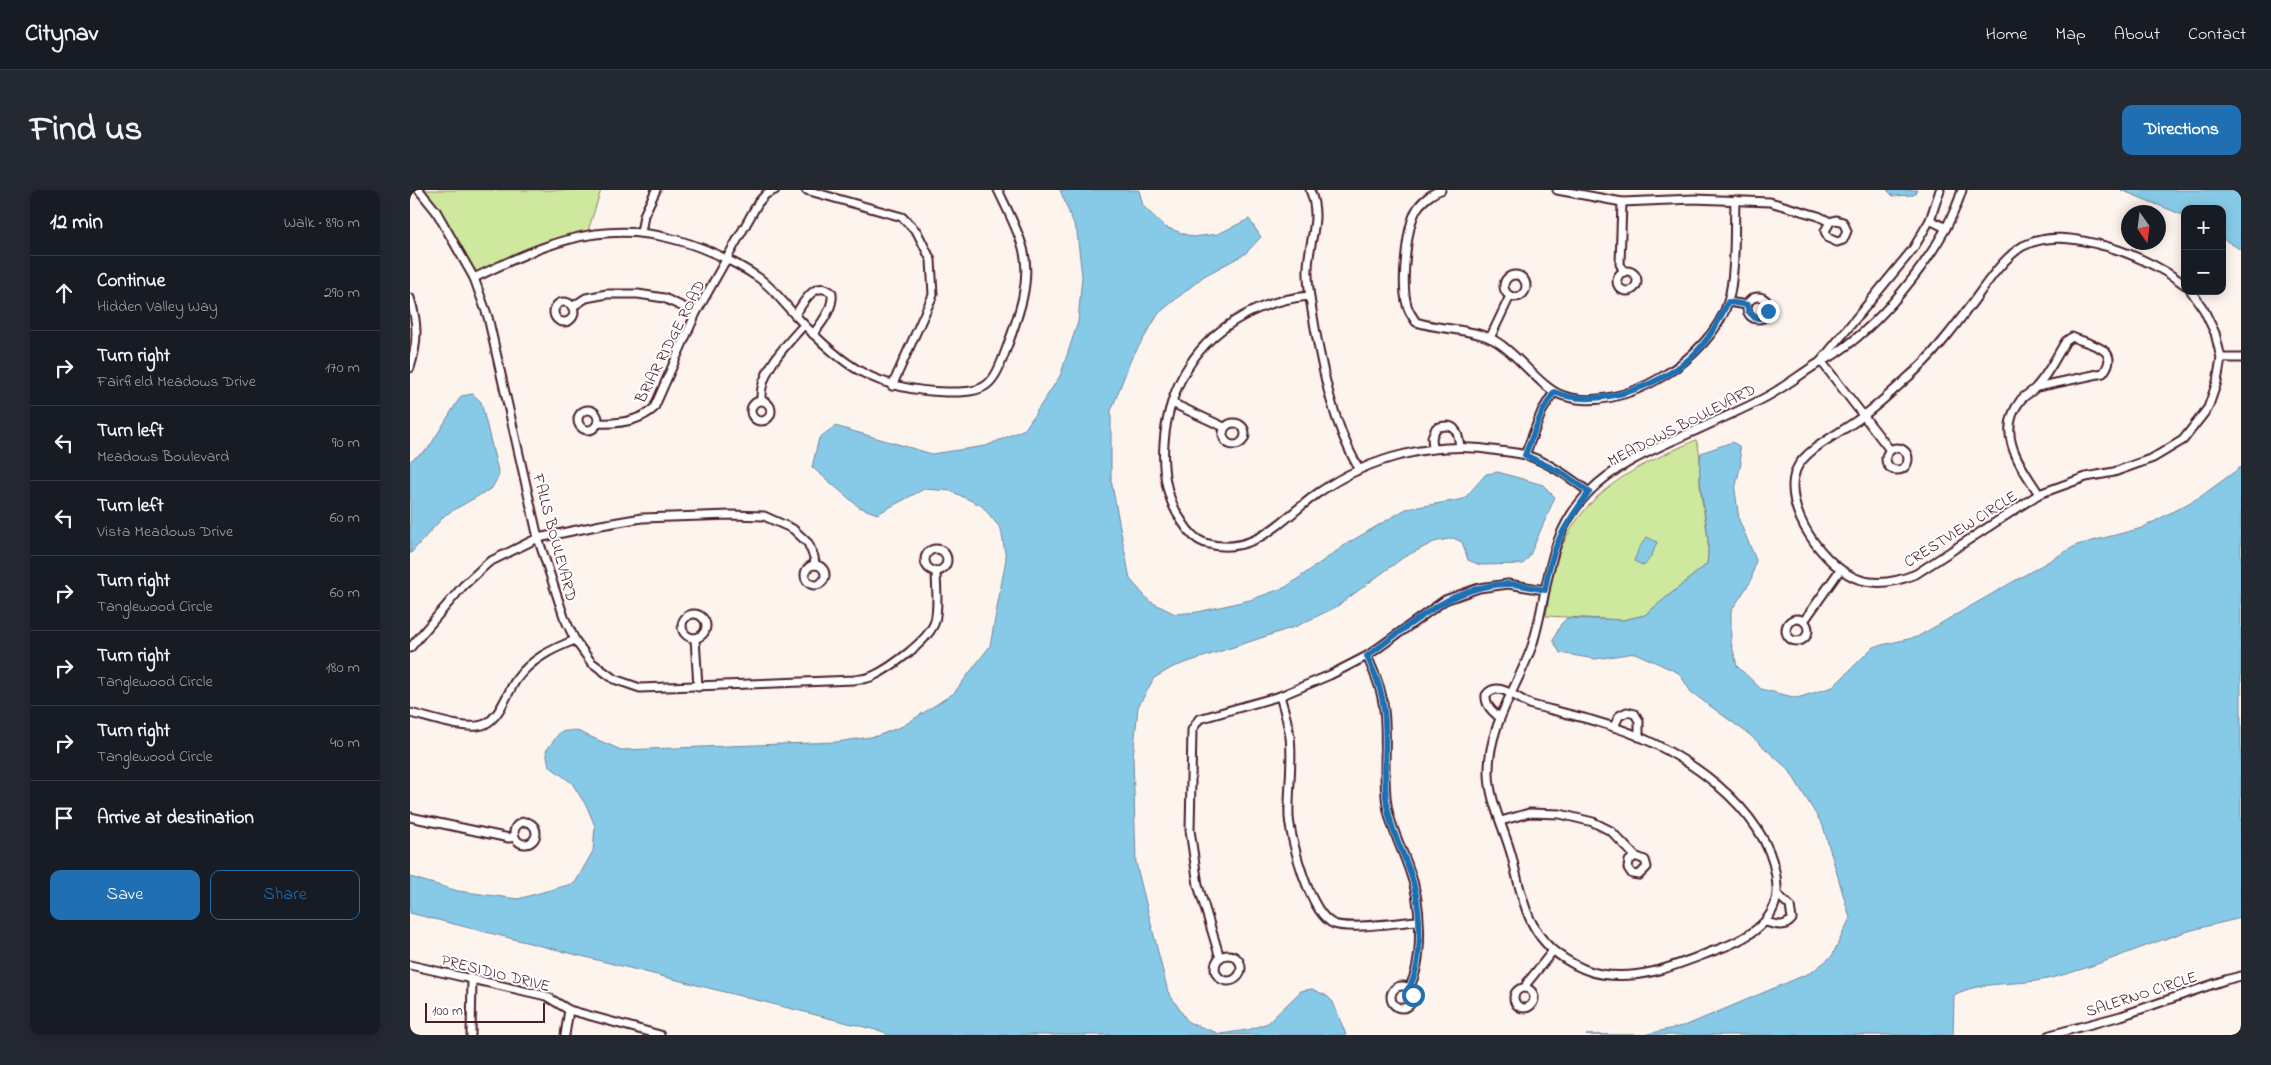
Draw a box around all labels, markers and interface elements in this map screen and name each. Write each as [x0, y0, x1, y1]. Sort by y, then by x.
text: Citynav [25, 17, 98, 52]
text: Home [1986, 22, 2027, 48]
text: Map [2055, 22, 2086, 48]
text: About [2114, 22, 2160, 48]
text: Contact [2188, 22, 2246, 48]
text: Find us [30, 105, 142, 156]
button: Directions [2122, 105, 2241, 155]
north arrow [2121, 205, 2166, 250]
map controls [2181, 205, 2226, 295]
button: + [2181, 205, 2226, 250]
text: 12 min [50, 208, 103, 238]
text: Walk · 890 m [284, 211, 360, 235]
button: − [2181, 250, 2226, 295]
text: Continue [97, 268, 165, 295]
street label: BRIAR RIDGE ROAD [629, 276, 712, 409]
icon: ahead [50, 279, 78, 307]
text: 290 m [324, 281, 360, 305]
text: Hidden Valley Way [97, 295, 218, 319]
route end [1757, 300, 1780, 323]
text: Turn right [97, 343, 170, 370]
icon: right [50, 354, 78, 382]
text: 170 m [325, 356, 360, 380]
text: Fairfield Meadows Drive [97, 370, 256, 394]
street label: MEADOWS BOULEVARD [1604, 378, 1760, 474]
text: Turn left [97, 418, 164, 445]
icon: left [50, 429, 78, 457]
text: 90 m [332, 431, 360, 455]
text: Meadows Boulevard [97, 445, 229, 469]
street label: FALLS BOULEVARD [525, 470, 583, 604]
street label: CRESTVIEW CIRCLE [1900, 485, 2023, 574]
text: Turn left [97, 493, 164, 520]
icon: left [50, 504, 78, 532]
text: 60 m [330, 506, 360, 530]
text: Vista Meadows Drive [97, 520, 233, 544]
text: Turn right [97, 568, 170, 595]
icon: right [50, 579, 78, 607]
text: 60 m [330, 581, 360, 605]
text: Tanglewood Circle [97, 595, 213, 619]
text: Turn right [97, 643, 170, 670]
icon: right [50, 654, 78, 682]
text: 180 m [326, 656, 360, 680]
text: Tanglewood Circle [97, 670, 213, 694]
text: Turn right [97, 718, 170, 745]
icon: right [50, 729, 78, 757]
text: 40 m [330, 731, 360, 755]
text: Tanglewood Circle [97, 745, 213, 769]
icon: arrive [50, 804, 78, 832]
text: Arrive at destination [97, 805, 254, 832]
button: Save [50, 870, 200, 920]
button: Share [210, 870, 360, 920]
street label: PRESIDIO DRIVE [439, 949, 553, 999]
street label: SALERNO CIRCLE [2083, 966, 2200, 1024]
route start [1402, 984, 1425, 1007]
scale bar [425, 1000, 545, 1023]
text: 100 m [432, 1001, 463, 1022]

